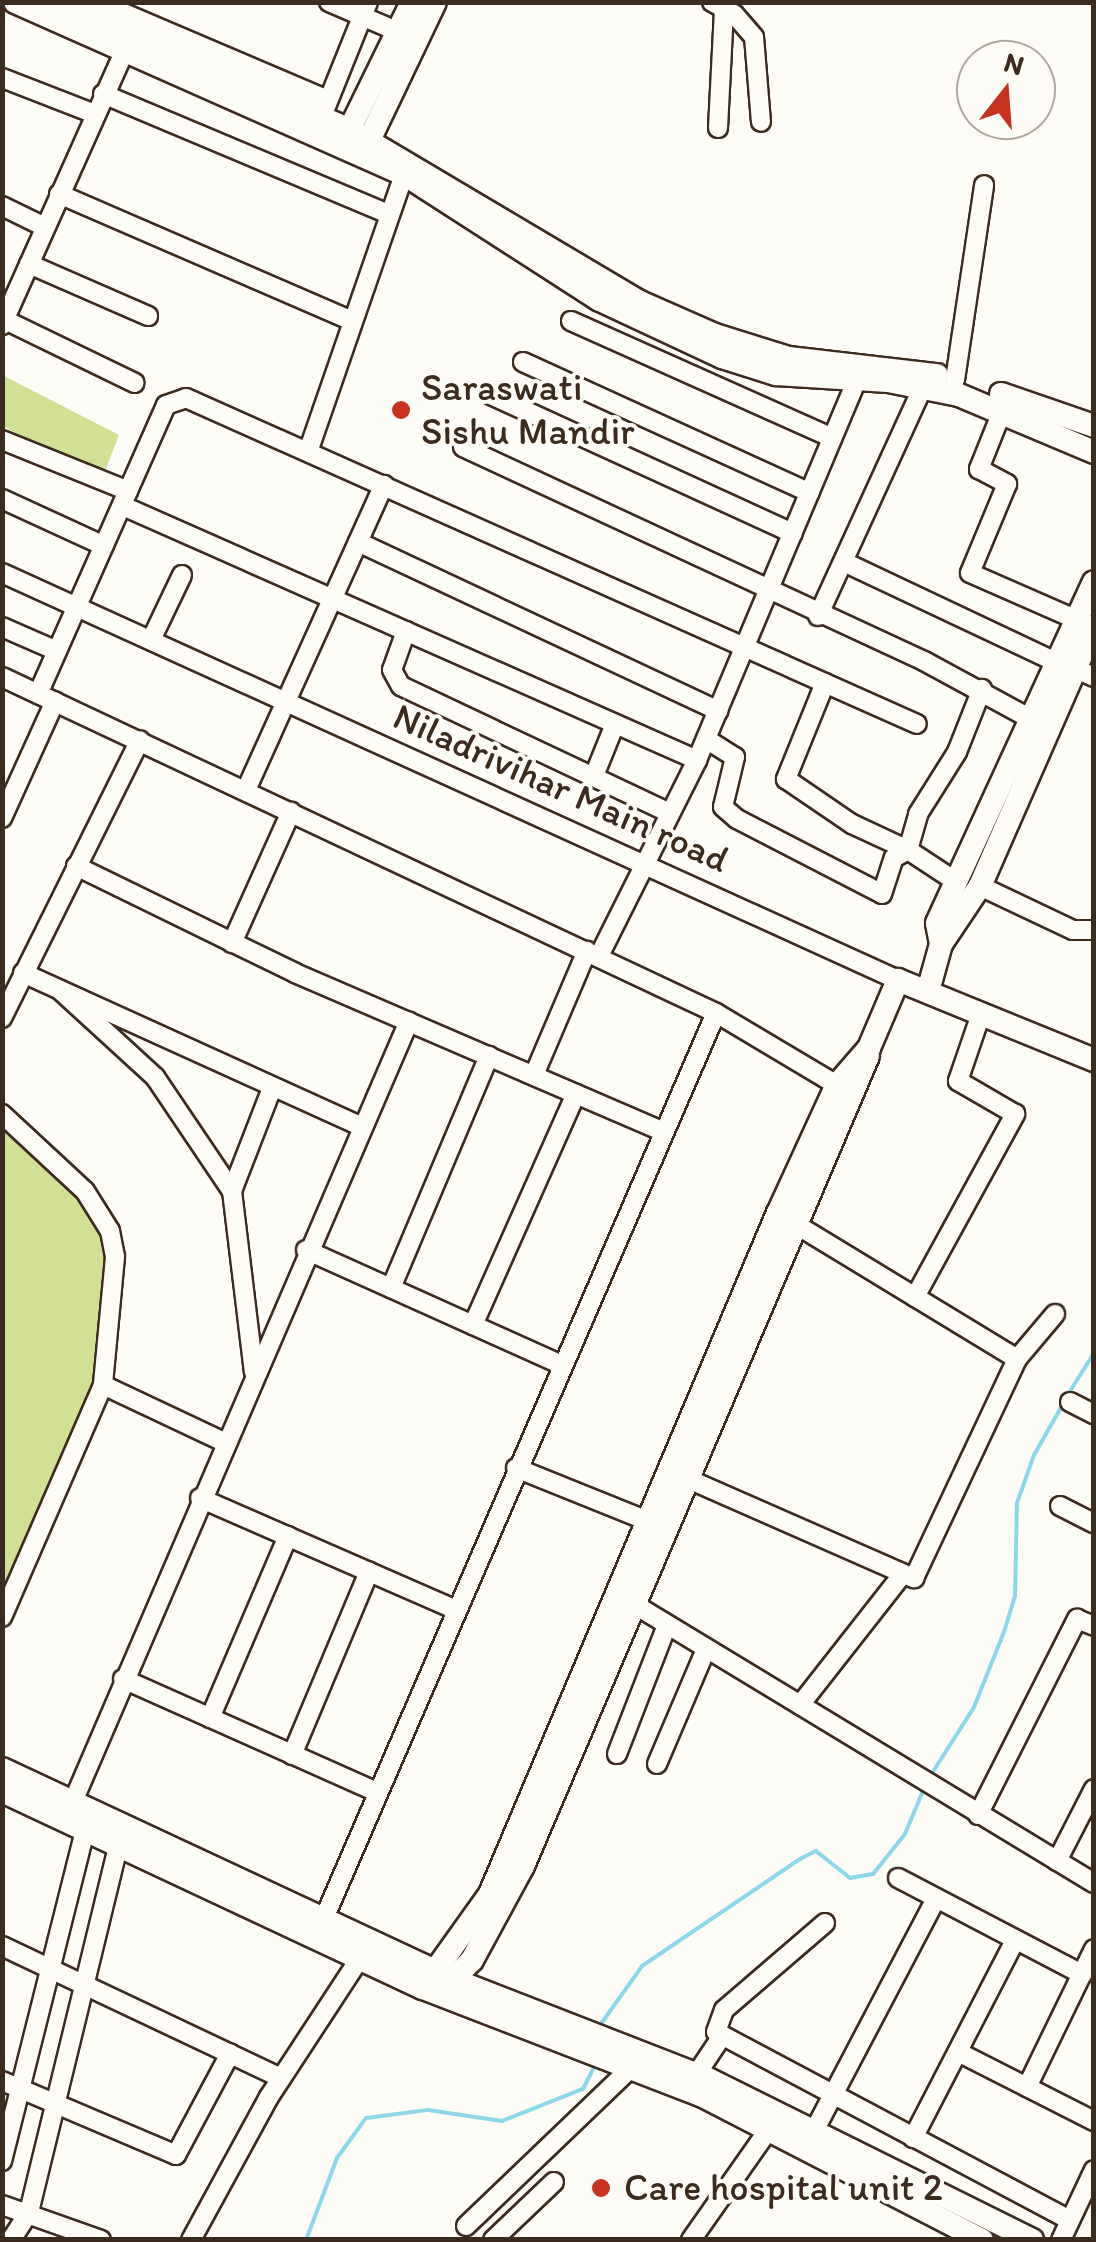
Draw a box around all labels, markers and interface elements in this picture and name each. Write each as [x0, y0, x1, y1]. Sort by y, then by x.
north arrow [956, 40, 1056, 140]
text: N [1000, 44, 1028, 82]
place label: Saraswati Sishu Mandir [421, 365, 634, 454]
marker: Saraswati Sishu Mandir [390, 399, 412, 421]
street label: Niladrivihar Main road [386, 694, 736, 882]
place label: Care hospital unit 2 [624, 2165, 945, 2211]
marker: Care hospital unit 2 [588, 2175, 614, 2201]

